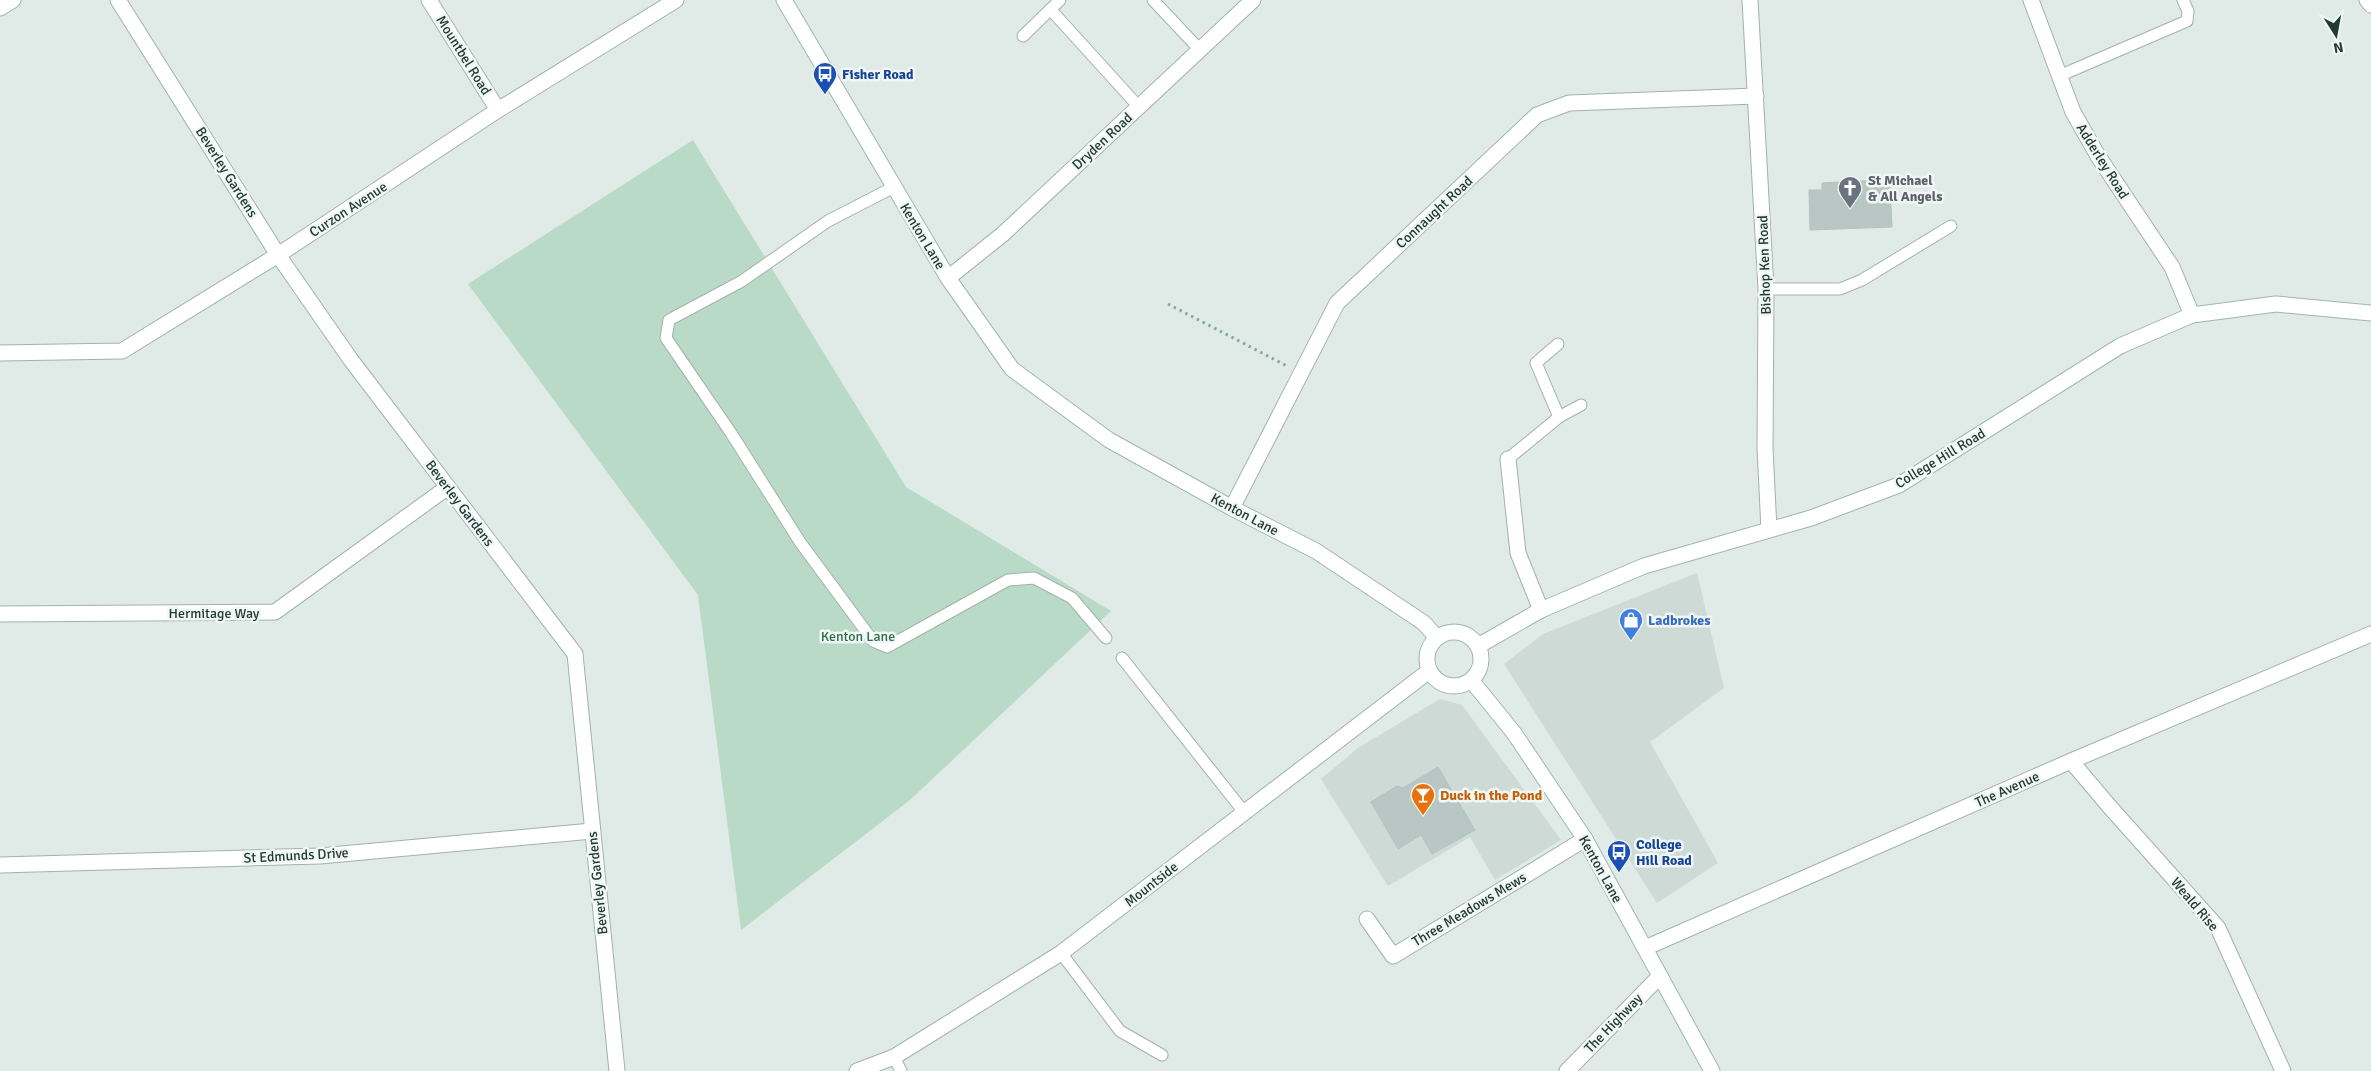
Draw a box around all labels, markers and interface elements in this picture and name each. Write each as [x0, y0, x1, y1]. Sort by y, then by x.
north arrow [2311, 10, 2361, 60]
street label: Mountbel Road [432, 12, 495, 98]
text: N [2332, 38, 2345, 57]
bus stop icon: Fisher Road [812, 61, 838, 95]
place label: Fisher Road [842, 66, 914, 83]
street label: Dryden Road [1069, 109, 1136, 174]
street label: Adderley Road [2073, 120, 2133, 202]
street label: Beverley Gardens [192, 124, 261, 221]
place label: St Michael & All Angels [1868, 172, 1942, 205]
street label: Connaught Road [1392, 173, 1476, 252]
church icon: St Michael & All Angels [1837, 175, 1863, 209]
street label: Curzon Avenue [306, 178, 390, 241]
street label: Kenton Lane [896, 200, 949, 273]
street label: Bishop Ken Road [1754, 215, 1775, 315]
street label: College Hill Road [1892, 425, 1989, 492]
street label: Beverley Gardens [422, 457, 498, 550]
street label: Kenton Lane [1208, 489, 1282, 539]
street label: Hermitage Way [169, 605, 260, 622]
shop icon: Ladbrokes [1618, 607, 1644, 641]
place label: Ladbrokes [1648, 612, 1710, 629]
park label: Kenton Lane [821, 628, 895, 645]
street label: The Avenue [1973, 768, 2042, 811]
bar icon: Duck in the Pond [1410, 782, 1436, 816]
place label: Duck in the Pond [1440, 787, 1543, 804]
street label: Beverley Gardens [584, 831, 611, 935]
street label: Kenton Lane [1575, 833, 1626, 906]
place label: College Hill Road [1636, 836, 1692, 869]
bus stop icon: College Hill Road [1606, 839, 1632, 873]
street label: St Edmunds Drive [243, 844, 349, 867]
street label: Mountside [1121, 858, 1181, 911]
street label: Three Meadows Mews [1409, 869, 1529, 950]
street label: Weald Rise [2167, 874, 2222, 935]
street label: The Highway [1581, 990, 1646, 1057]

